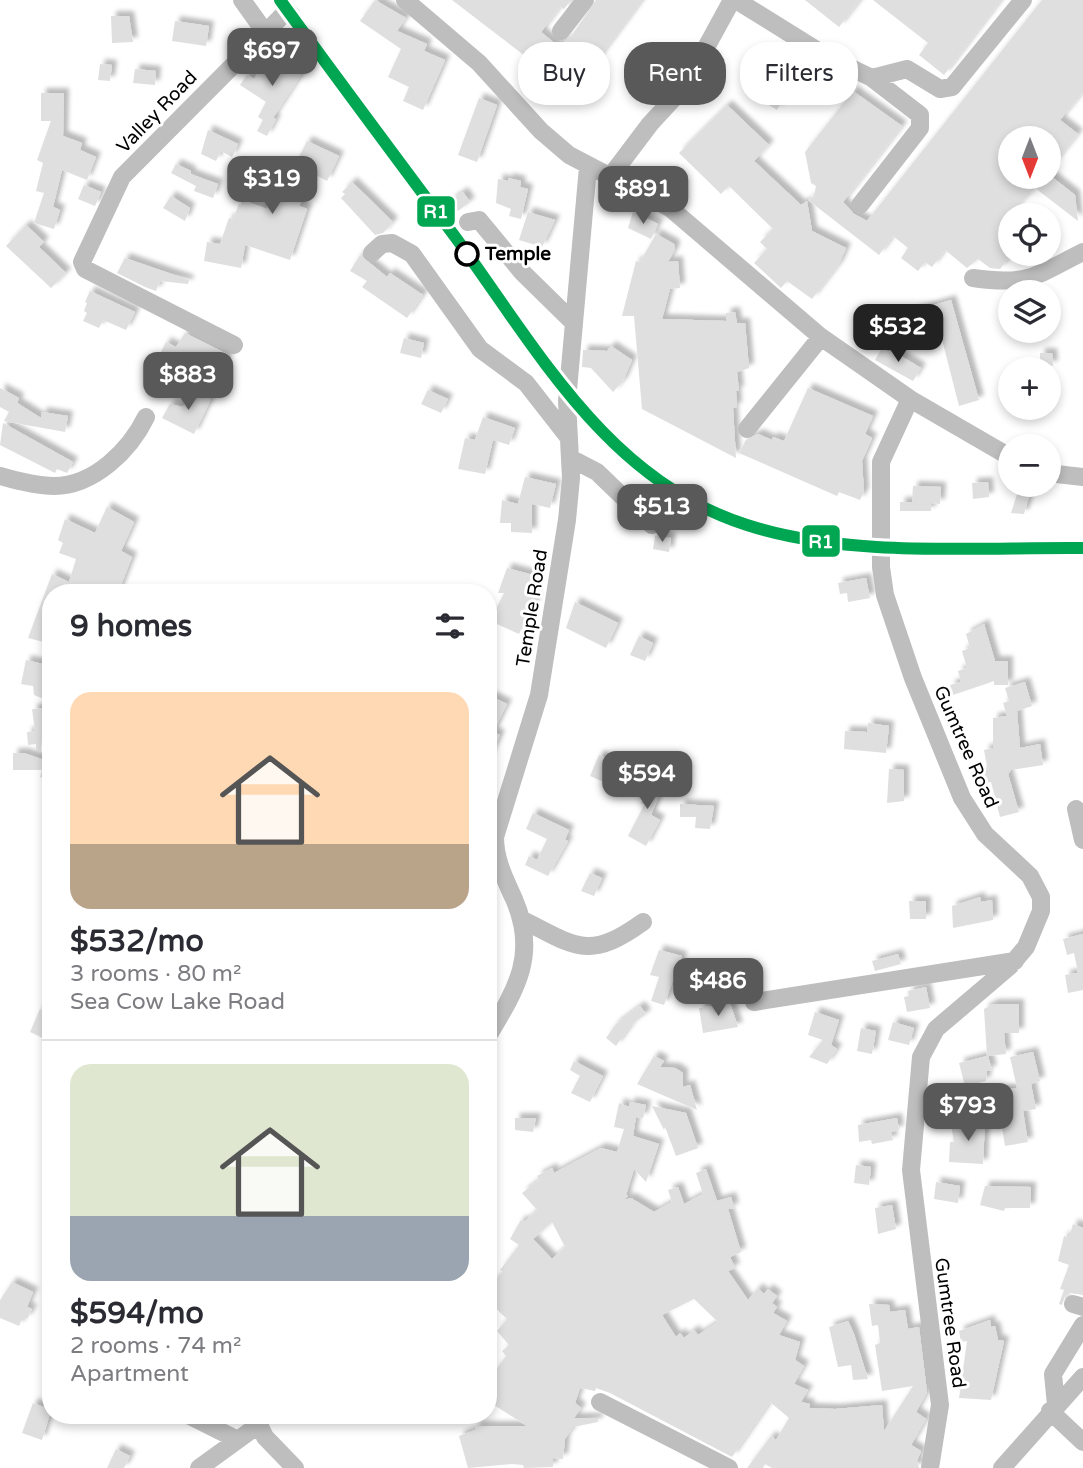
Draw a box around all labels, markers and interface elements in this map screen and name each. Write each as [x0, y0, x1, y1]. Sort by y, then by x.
pin: $697 [231, 28, 313, 88]
text: $697 [243, 37, 301, 65]
chip: Buy [518, 42, 610, 105]
chip: Rent [624, 42, 726, 105]
chip: Filters [740, 42, 858, 105]
street label: Valley Road [112, 66, 202, 158]
north arrow [998, 126, 1060, 189]
map controls [998, 126, 1061, 497]
pin: $319 [231, 156, 313, 216]
text: $319 [243, 165, 301, 193]
pin: $891 [602, 166, 684, 226]
text: $891 [614, 175, 672, 203]
line badge: R1 [416, 195, 456, 228]
text: R1 [423, 201, 449, 223]
button: locate [998, 203, 1061, 266]
marker: Temple [455, 242, 479, 266]
place label: Temple [484, 243, 551, 266]
button: layers [998, 280, 1061, 343]
pin: $532 [857, 304, 939, 364]
text: $532 [869, 313, 927, 341]
pin: $883 [147, 352, 229, 412]
button: + [998, 357, 1061, 420]
text: $883 [159, 361, 217, 389]
button: − [998, 434, 1061, 497]
pin: $513 [621, 484, 703, 544]
text: $513 [633, 493, 691, 521]
line badge: R1 [801, 524, 841, 558]
text: R1 [808, 531, 834, 553]
street label: Temple Road [512, 548, 552, 668]
icon: filters [431, 607, 469, 645]
text: 9 homes [70, 608, 192, 645]
street label: Gumtree Road [929, 682, 1003, 812]
icon: home [207, 737, 333, 863]
pin: $594 [606, 752, 688, 811]
text: $594 [618, 760, 676, 788]
text: $532/mo [70, 923, 204, 960]
pin: $486 [677, 958, 759, 1018]
text: 3 rooms · 80 m² [70, 960, 241, 988]
text: $486 [689, 967, 747, 995]
text: Sea Cow Lake Road [70, 988, 285, 1016]
pin: $793 [927, 1084, 1009, 1143]
text: $793 [939, 1092, 997, 1120]
icon: home [207, 1109, 333, 1235]
street label: Gumtree Road [930, 1256, 970, 1390]
text: $594/mo [70, 1295, 204, 1332]
text: 2 rooms · 74 m² [70, 1332, 241, 1360]
text: Apartment [70, 1360, 189, 1388]

